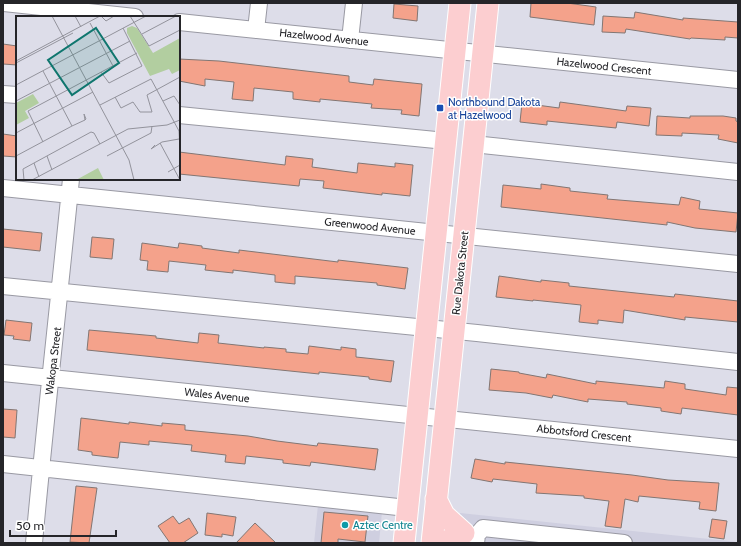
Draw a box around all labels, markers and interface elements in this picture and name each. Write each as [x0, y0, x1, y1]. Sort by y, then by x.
inset map [16, 16, 180, 180]
street label: Hazelwood Avenue [279, 25, 370, 49]
street label: Hazelwood Crescent [556, 54, 652, 78]
place label: Northbound Dakota at Hazelwood [448, 95, 541, 122]
marker: Northbound Dakota at Hazelwood [435, 103, 445, 113]
street label: Greenwood Avenue [324, 214, 417, 238]
street label: Rue Dakota Street [449, 230, 471, 315]
street label: Wakopa Street [42, 326, 64, 396]
street label: Wales Avenue [184, 385, 251, 405]
street label: Abbotsford Crescent [536, 421, 632, 445]
scale bar [10, 512, 116, 538]
text: 50 m [16, 518, 44, 533]
place label: Aztec Centre [353, 518, 413, 532]
marker: Aztec Centre [340, 520, 350, 530]

